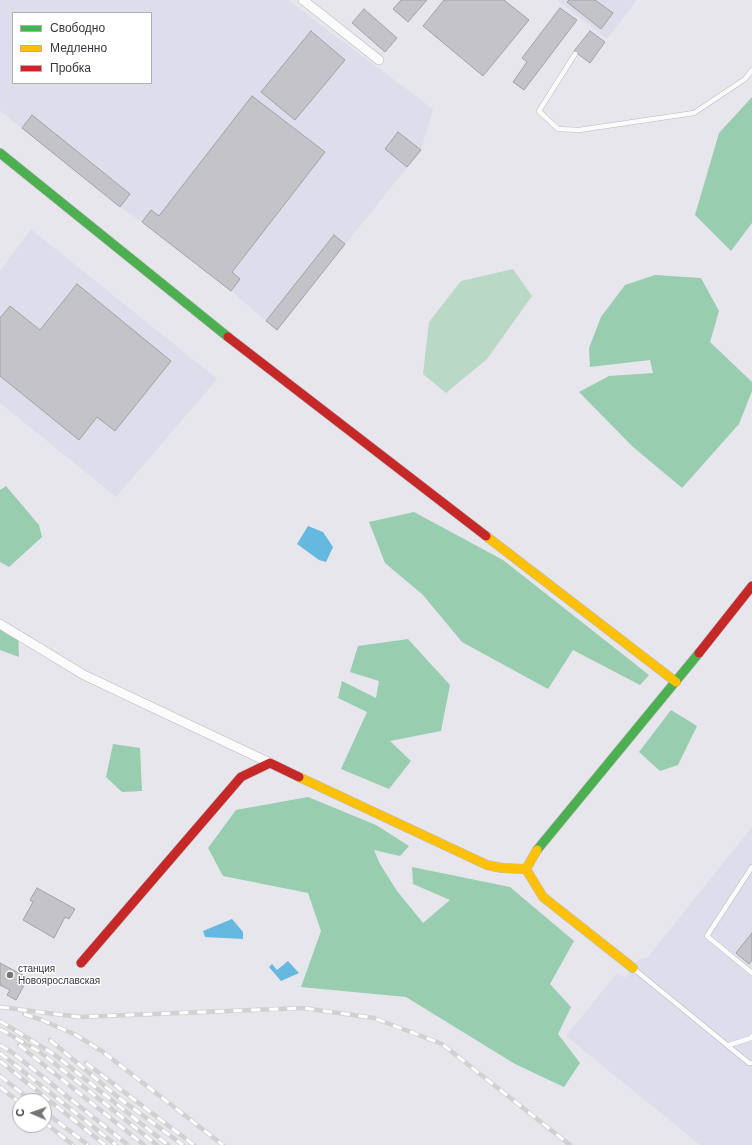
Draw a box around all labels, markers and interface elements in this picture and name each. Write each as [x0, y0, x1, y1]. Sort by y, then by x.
legend [12, 12, 152, 84]
text: Свободно [50, 21, 105, 35]
text: Медленно [50, 41, 107, 55]
text: Пробка [50, 61, 91, 75]
place label: станция Новоярославская [18, 963, 100, 986]
marker: станция Новоярославская [5, 970, 15, 980]
north arrow [12, 1093, 52, 1133]
text: С [14, 1108, 27, 1117]

